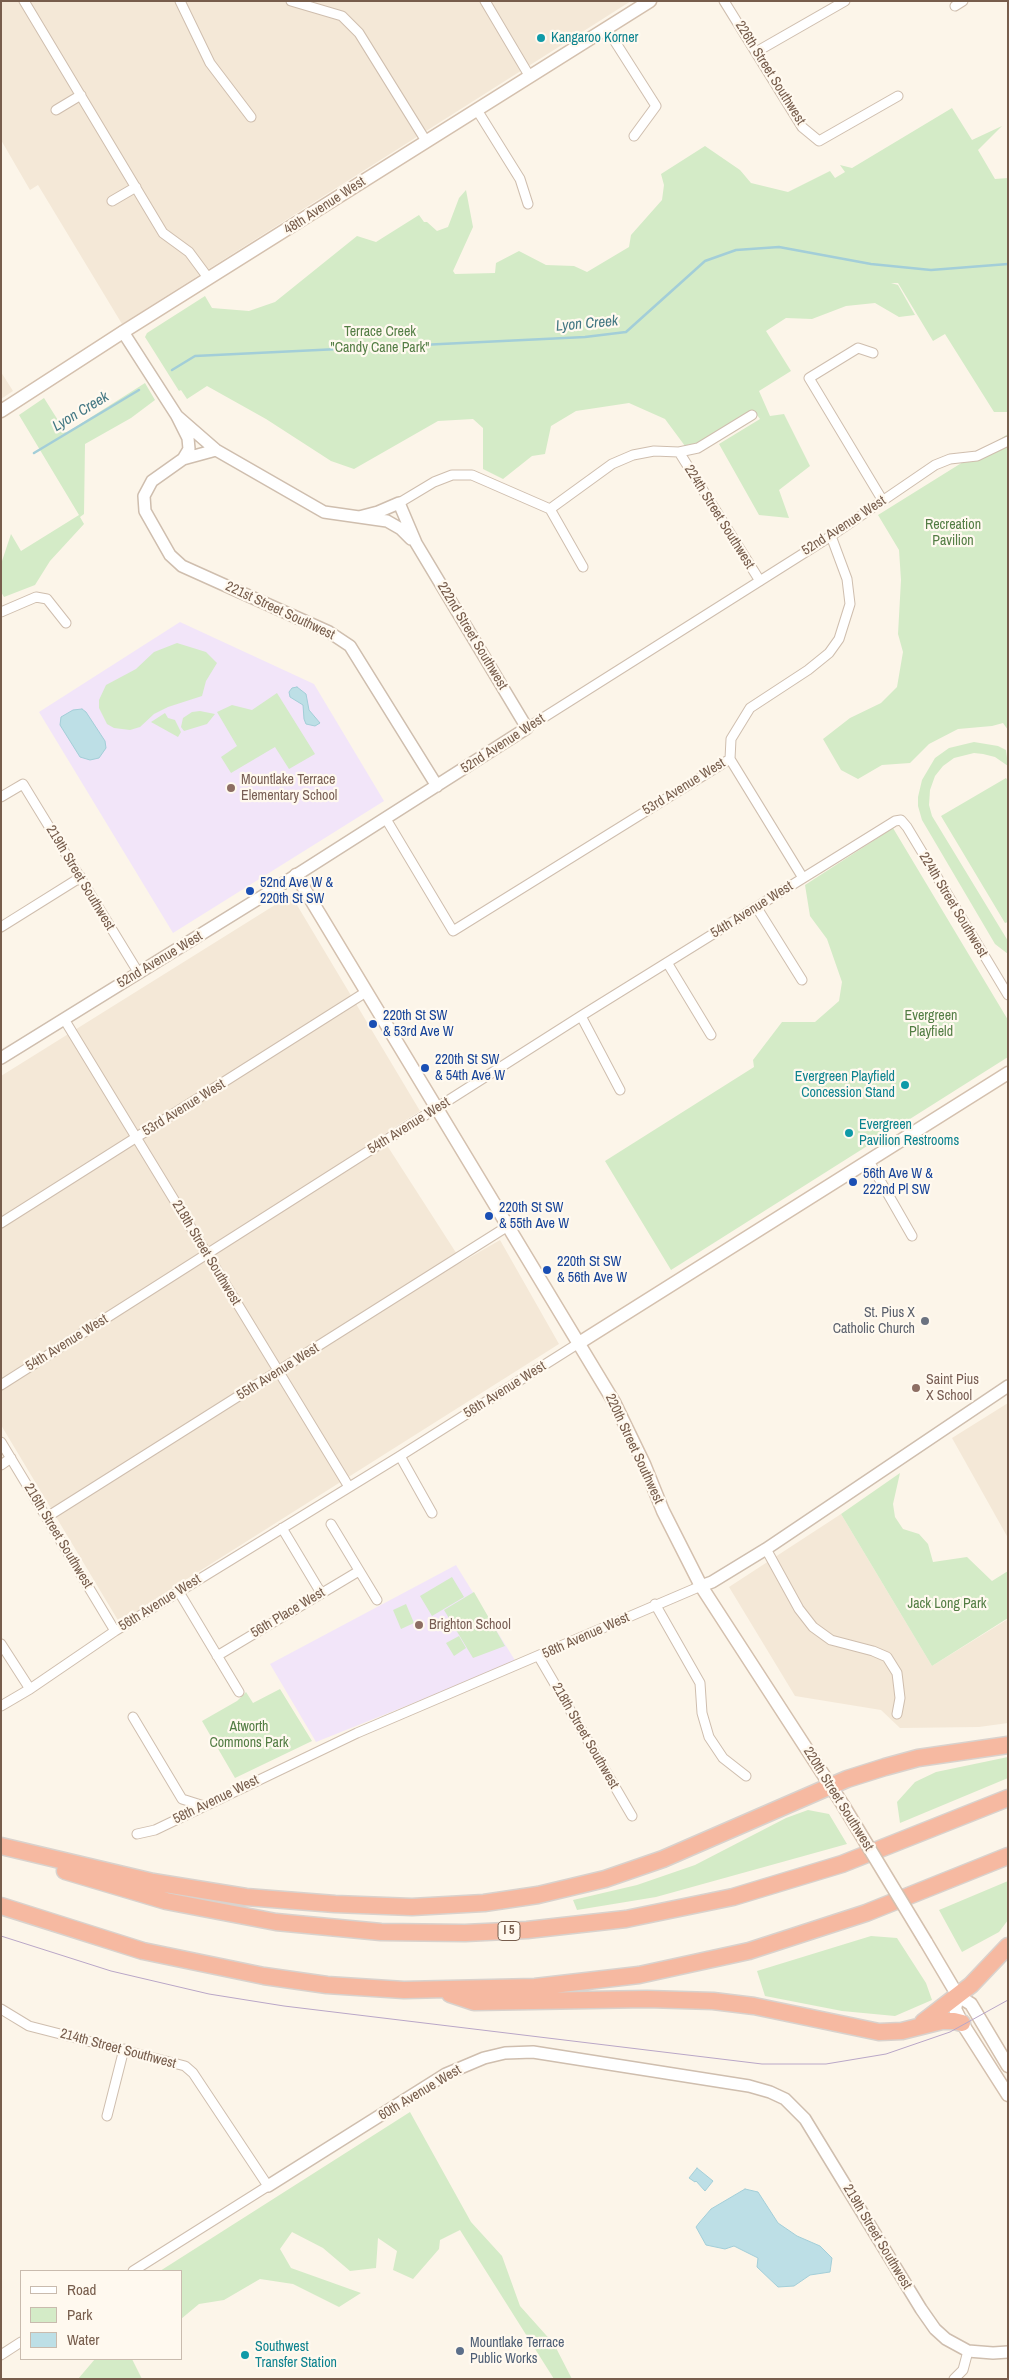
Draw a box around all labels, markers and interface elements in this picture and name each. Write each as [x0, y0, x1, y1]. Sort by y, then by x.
street label: 226th Street Southwest [731, 18, 809, 128]
place label: Kangaroo Korner [551, 30, 638, 46]
marker: Kangaroo Korner [535, 32, 547, 44]
street label: 48th Avenue West [281, 174, 369, 238]
water label: Lyon Creek [555, 312, 619, 336]
park label: Terrace Creek "Candy Cane Park" [331, 324, 429, 357]
water label: Lyon Creek [50, 388, 112, 436]
street label: 224th Street Southwest [680, 462, 758, 572]
street label: 52nd Avenue West [799, 493, 889, 559]
park label: Recreation Pavilion [925, 517, 981, 550]
street label: 221st Street Southwest [223, 578, 337, 644]
street label: 222nd Street Southwest [433, 579, 511, 693]
street label: 52nd Avenue West [458, 711, 548, 777]
street label: 53rd Avenue West [640, 755, 728, 819]
place label: Mountlake Terrace Elementary School [241, 772, 337, 804]
marker: Mountlake Terrace Elementary School [225, 782, 237, 794]
street label: 219th Street Southwest [42, 823, 118, 933]
street label: 224th Street Southwest [915, 850, 991, 960]
place label: 52nd Ave W & 220th St SW [260, 875, 333, 908]
street label: 54th Avenue West [708, 878, 796, 942]
marker: 52nd Ave W & 220th St SW [244, 885, 256, 897]
street label: 52nd Avenue West [114, 928, 206, 992]
place label: 220th St SW & 53rd Ave W [383, 1008, 454, 1040]
park label: Evergreen Playfield [905, 1008, 957, 1040]
marker: 220th St SW & 53rd Ave W [367, 1018, 379, 1030]
place label: 220th St SW & 54th Ave W [435, 1052, 505, 1084]
marker: 220th St SW & 54th Ave W [419, 1062, 431, 1074]
place label: Evergreen Playfield Concession Stand [795, 1069, 895, 1102]
street label: 53rd Avenue West [140, 1076, 228, 1140]
marker: Evergreen Playfield Concession Stand [899, 1079, 911, 1091]
street label: 54th Avenue West [365, 1094, 453, 1158]
place label: Evergreen Pavilion Restrooms [859, 1117, 959, 1150]
marker: Evergreen Pavilion Restrooms [843, 1127, 855, 1139]
place label: 56th Ave W & 222nd Pl SW [863, 1166, 933, 1198]
marker: 56th Ave W & 222nd Pl SW [847, 1176, 859, 1188]
street label: 218th Street Southwest [168, 1198, 244, 1308]
place label: 220th St SW & 55th Ave W [499, 1200, 569, 1232]
marker: 220th St SW & 55th Ave W [483, 1210, 495, 1222]
place label: 220th St SW & 56th Ave W [557, 1254, 627, 1286]
marker: 220th St SW & 56th Ave W [541, 1264, 553, 1276]
place label: St. Pius X Catholic Church [833, 1305, 915, 1338]
street label: 54th Avenue West [23, 1311, 111, 1375]
marker: St. Pius X Catholic Church [919, 1315, 931, 1327]
street label: 55th Avenue West [234, 1340, 322, 1404]
street label: 56th Avenue West [461, 1358, 549, 1422]
place label: Saint Pius X School [926, 1372, 979, 1404]
marker: Saint Pius X School [910, 1382, 922, 1394]
street label: 220th Street Southwest [601, 1391, 667, 1507]
street label: 216th Street Southwest [20, 1481, 96, 1591]
street label: 56th Avenue West [116, 1571, 204, 1635]
street label: 56th Place West [248, 1584, 328, 1642]
park label: Jack Long Park [907, 1596, 987, 1612]
street label: 58th Avenue West [540, 1609, 632, 1663]
place label: Brighton School [429, 1617, 511, 1633]
marker: Brighton School [413, 1619, 425, 1631]
street label: 218th Street Southwest [548, 1680, 622, 1792]
park label: Atworth Commons Park [209, 1719, 289, 1751]
street label: 220th Street Southwest [799, 1744, 877, 1854]
street label: 58th Avenue West [170, 1772, 262, 1828]
road number: I 5 [498, 1922, 520, 1940]
street label: 214th Street Southwest [58, 2025, 178, 2073]
street label: 60th Avenue West [376, 2062, 464, 2124]
street label: 219th Street Southwest [839, 2182, 915, 2292]
legend [20, 2270, 182, 2360]
text: Road [67, 2279, 96, 2300]
text: Park [67, 2304, 92, 2325]
text: Water [67, 2329, 99, 2350]
place label: Mountlake Terrace Public Works [470, 2335, 564, 2368]
place label: Southwest Transfer Station [255, 2339, 337, 2372]
marker: Mountlake Terrace Public Works [454, 2345, 466, 2357]
marker: Southwest Transfer Station [239, 2349, 251, 2361]

